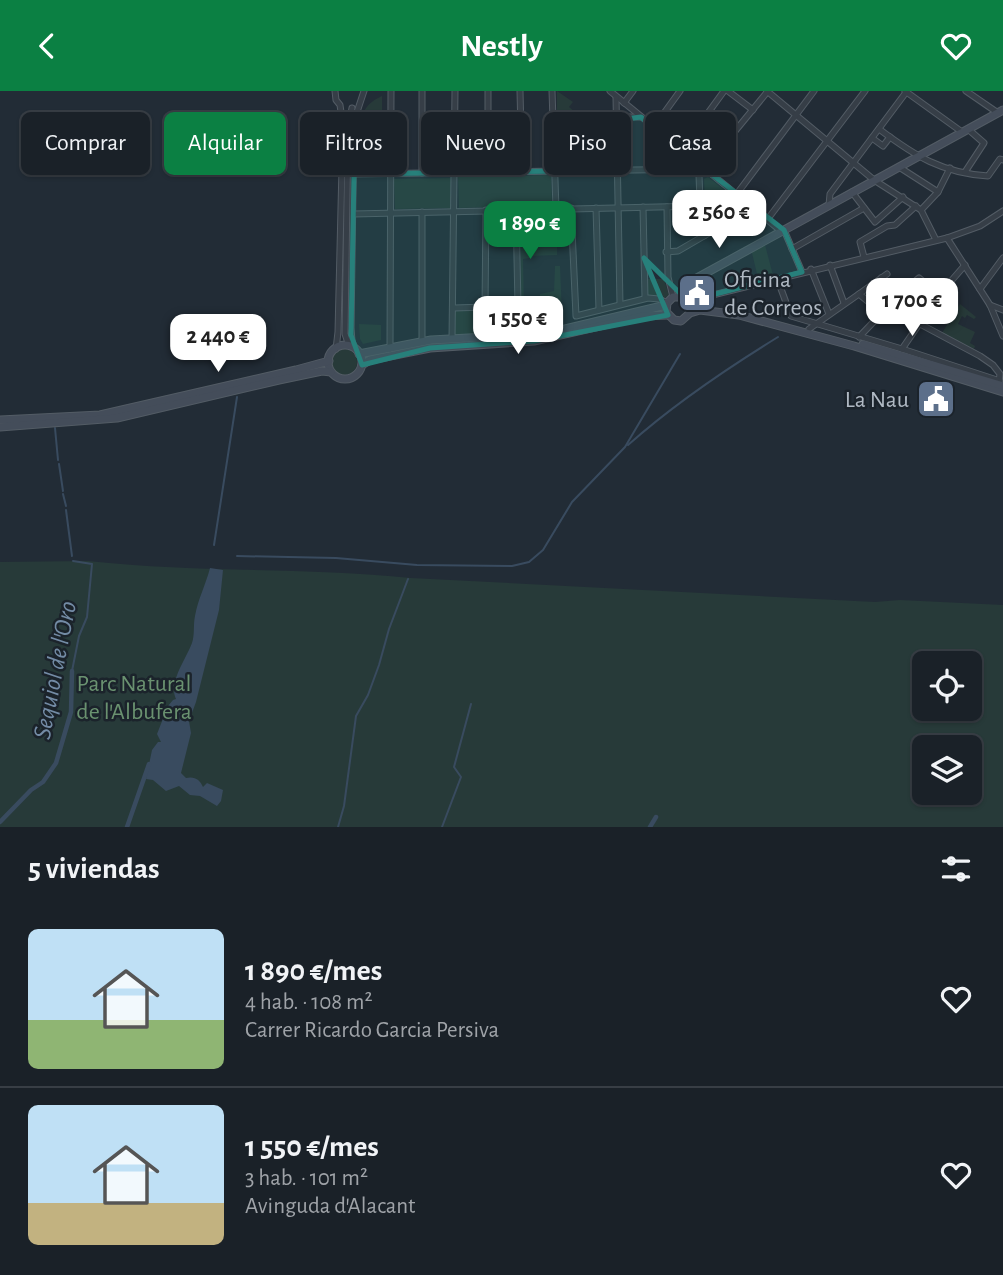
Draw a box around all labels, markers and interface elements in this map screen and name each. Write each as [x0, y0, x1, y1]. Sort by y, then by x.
icon: back [28, 27, 66, 65]
icon: heart [937, 27, 975, 65]
text: Nestly [460, 30, 543, 62]
chip: Comprar [21, 112, 150, 175]
chip: Alquilar [164, 112, 286, 175]
chip: Filtros [300, 112, 407, 175]
chip: Nuevo [421, 112, 530, 175]
chip: Piso [544, 112, 631, 175]
chip: Casa [645, 112, 736, 175]
pin: 2 560 € [654, 191, 784, 250]
pin: 1 890 € [465, 201, 595, 261]
text: 2 560 € [688, 201, 750, 224]
text: 1 890 € [500, 212, 560, 235]
place label: Oficina de Correos [724, 268, 822, 320]
public building icon: Oficina de Correos [676, 272, 718, 314]
pin: 1 700 € [847, 279, 977, 338]
text: 1 700 € [882, 289, 942, 312]
pin: 1 550 € [453, 296, 583, 356]
text: 1 550 € [489, 307, 547, 330]
pin: 2 440 € [153, 315, 283, 374]
text: 2 440 € [186, 325, 250, 348]
public building icon: La Nau [915, 378, 957, 420]
place label: La Nau [845, 388, 909, 412]
water label: Sequiol de l’Oro [29, 599, 81, 741]
map controls [912, 651, 982, 805]
button: locate [912, 651, 982, 721]
park label: Parc Natural de l'Albufera [76, 672, 192, 724]
button: layers [912, 735, 982, 805]
icon: filters [937, 850, 975, 888]
text: 5 viviendas [28, 854, 160, 884]
text: 1 890 €/mes [245, 956, 382, 986]
icon: home [84, 957, 168, 1041]
icon: heart [937, 980, 975, 1018]
text: 4 hab. · 108 m² [245, 991, 373, 1014]
text: Carrer Ricardo Garcia Persiva [245, 1019, 499, 1042]
text: 1 550 €/mes [245, 1132, 379, 1162]
icon: home [84, 1133, 168, 1217]
icon: heart [937, 1156, 975, 1194]
text: 3 hab. · 101 m² [245, 1167, 368, 1190]
text: Avinguda d'Alacant [245, 1195, 415, 1218]

